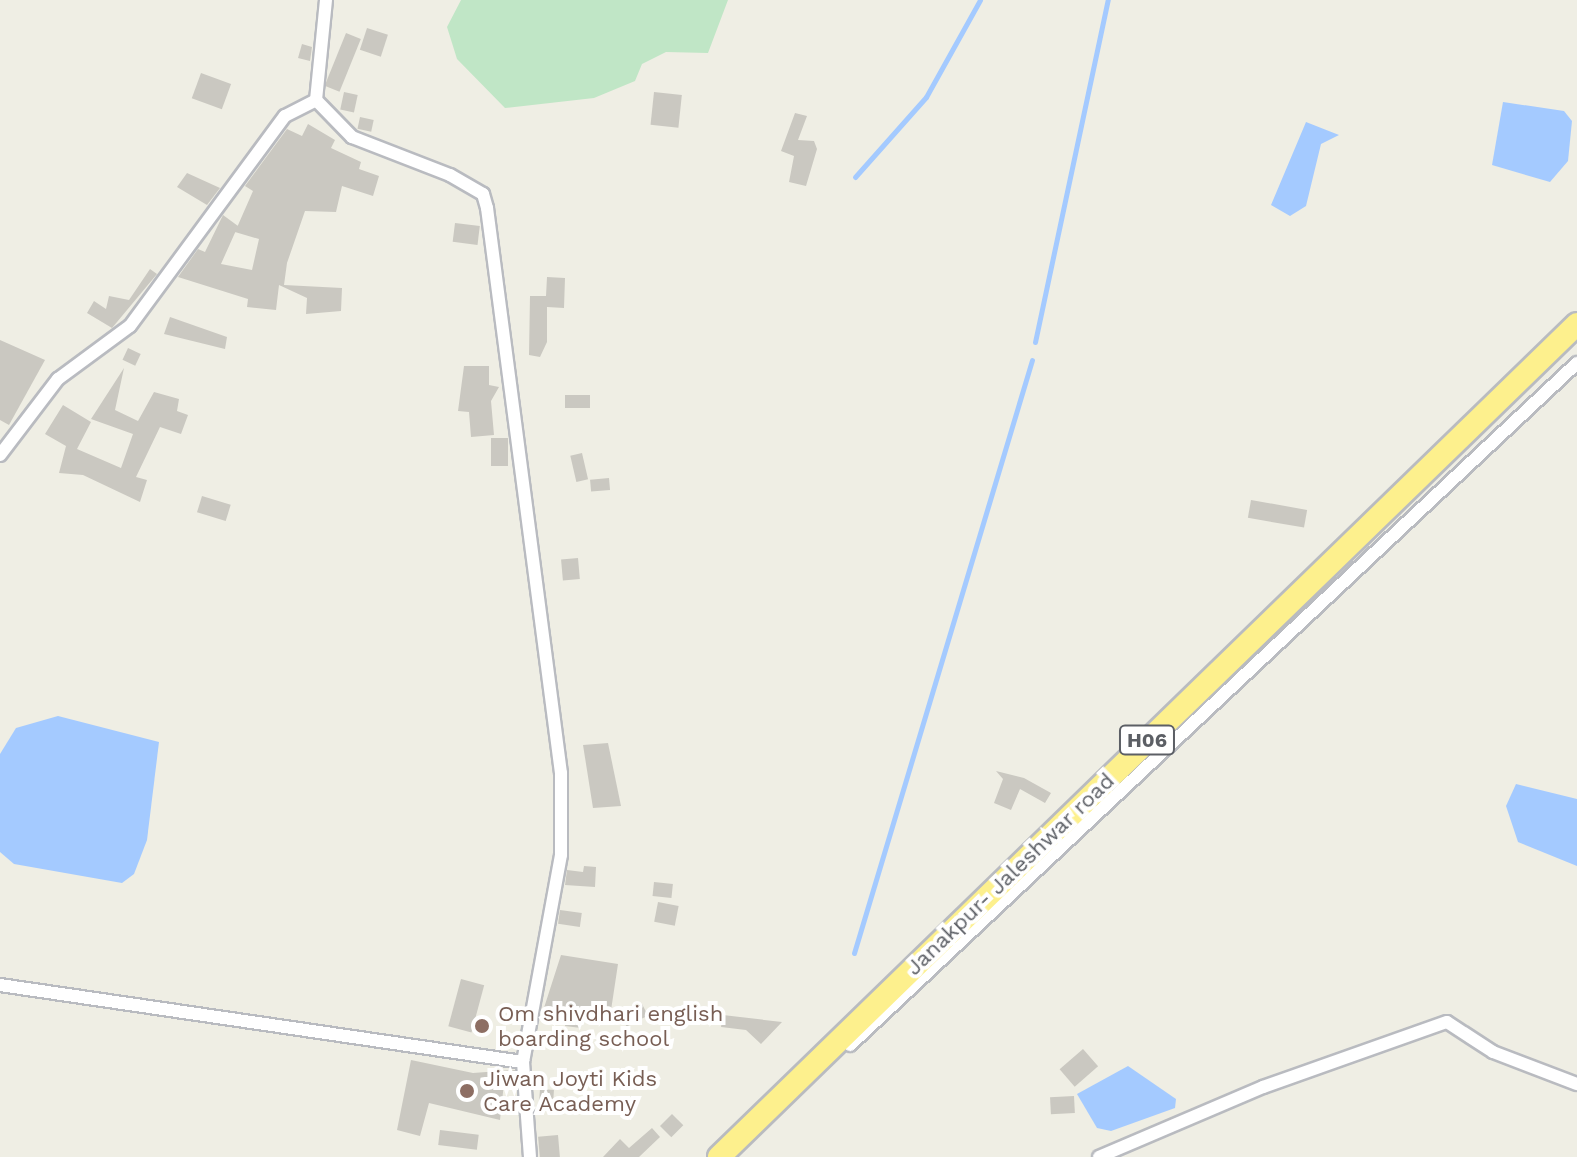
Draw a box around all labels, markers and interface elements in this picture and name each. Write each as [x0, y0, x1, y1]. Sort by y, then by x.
road number: H06 [1117, 724, 1177, 756]
street label: Janakpur- Jaleshwar road [900, 767, 1120, 981]
place label: Om shivdhari english boarding school [498, 1000, 723, 1052]
marker: Om shivdhari english boarding school [473, 1017, 491, 1035]
place label: Jiwan Joyti Kids Care Academy [483, 1065, 658, 1116]
marker: Jiwan Joyti Kids Care Academy [458, 1082, 476, 1100]

